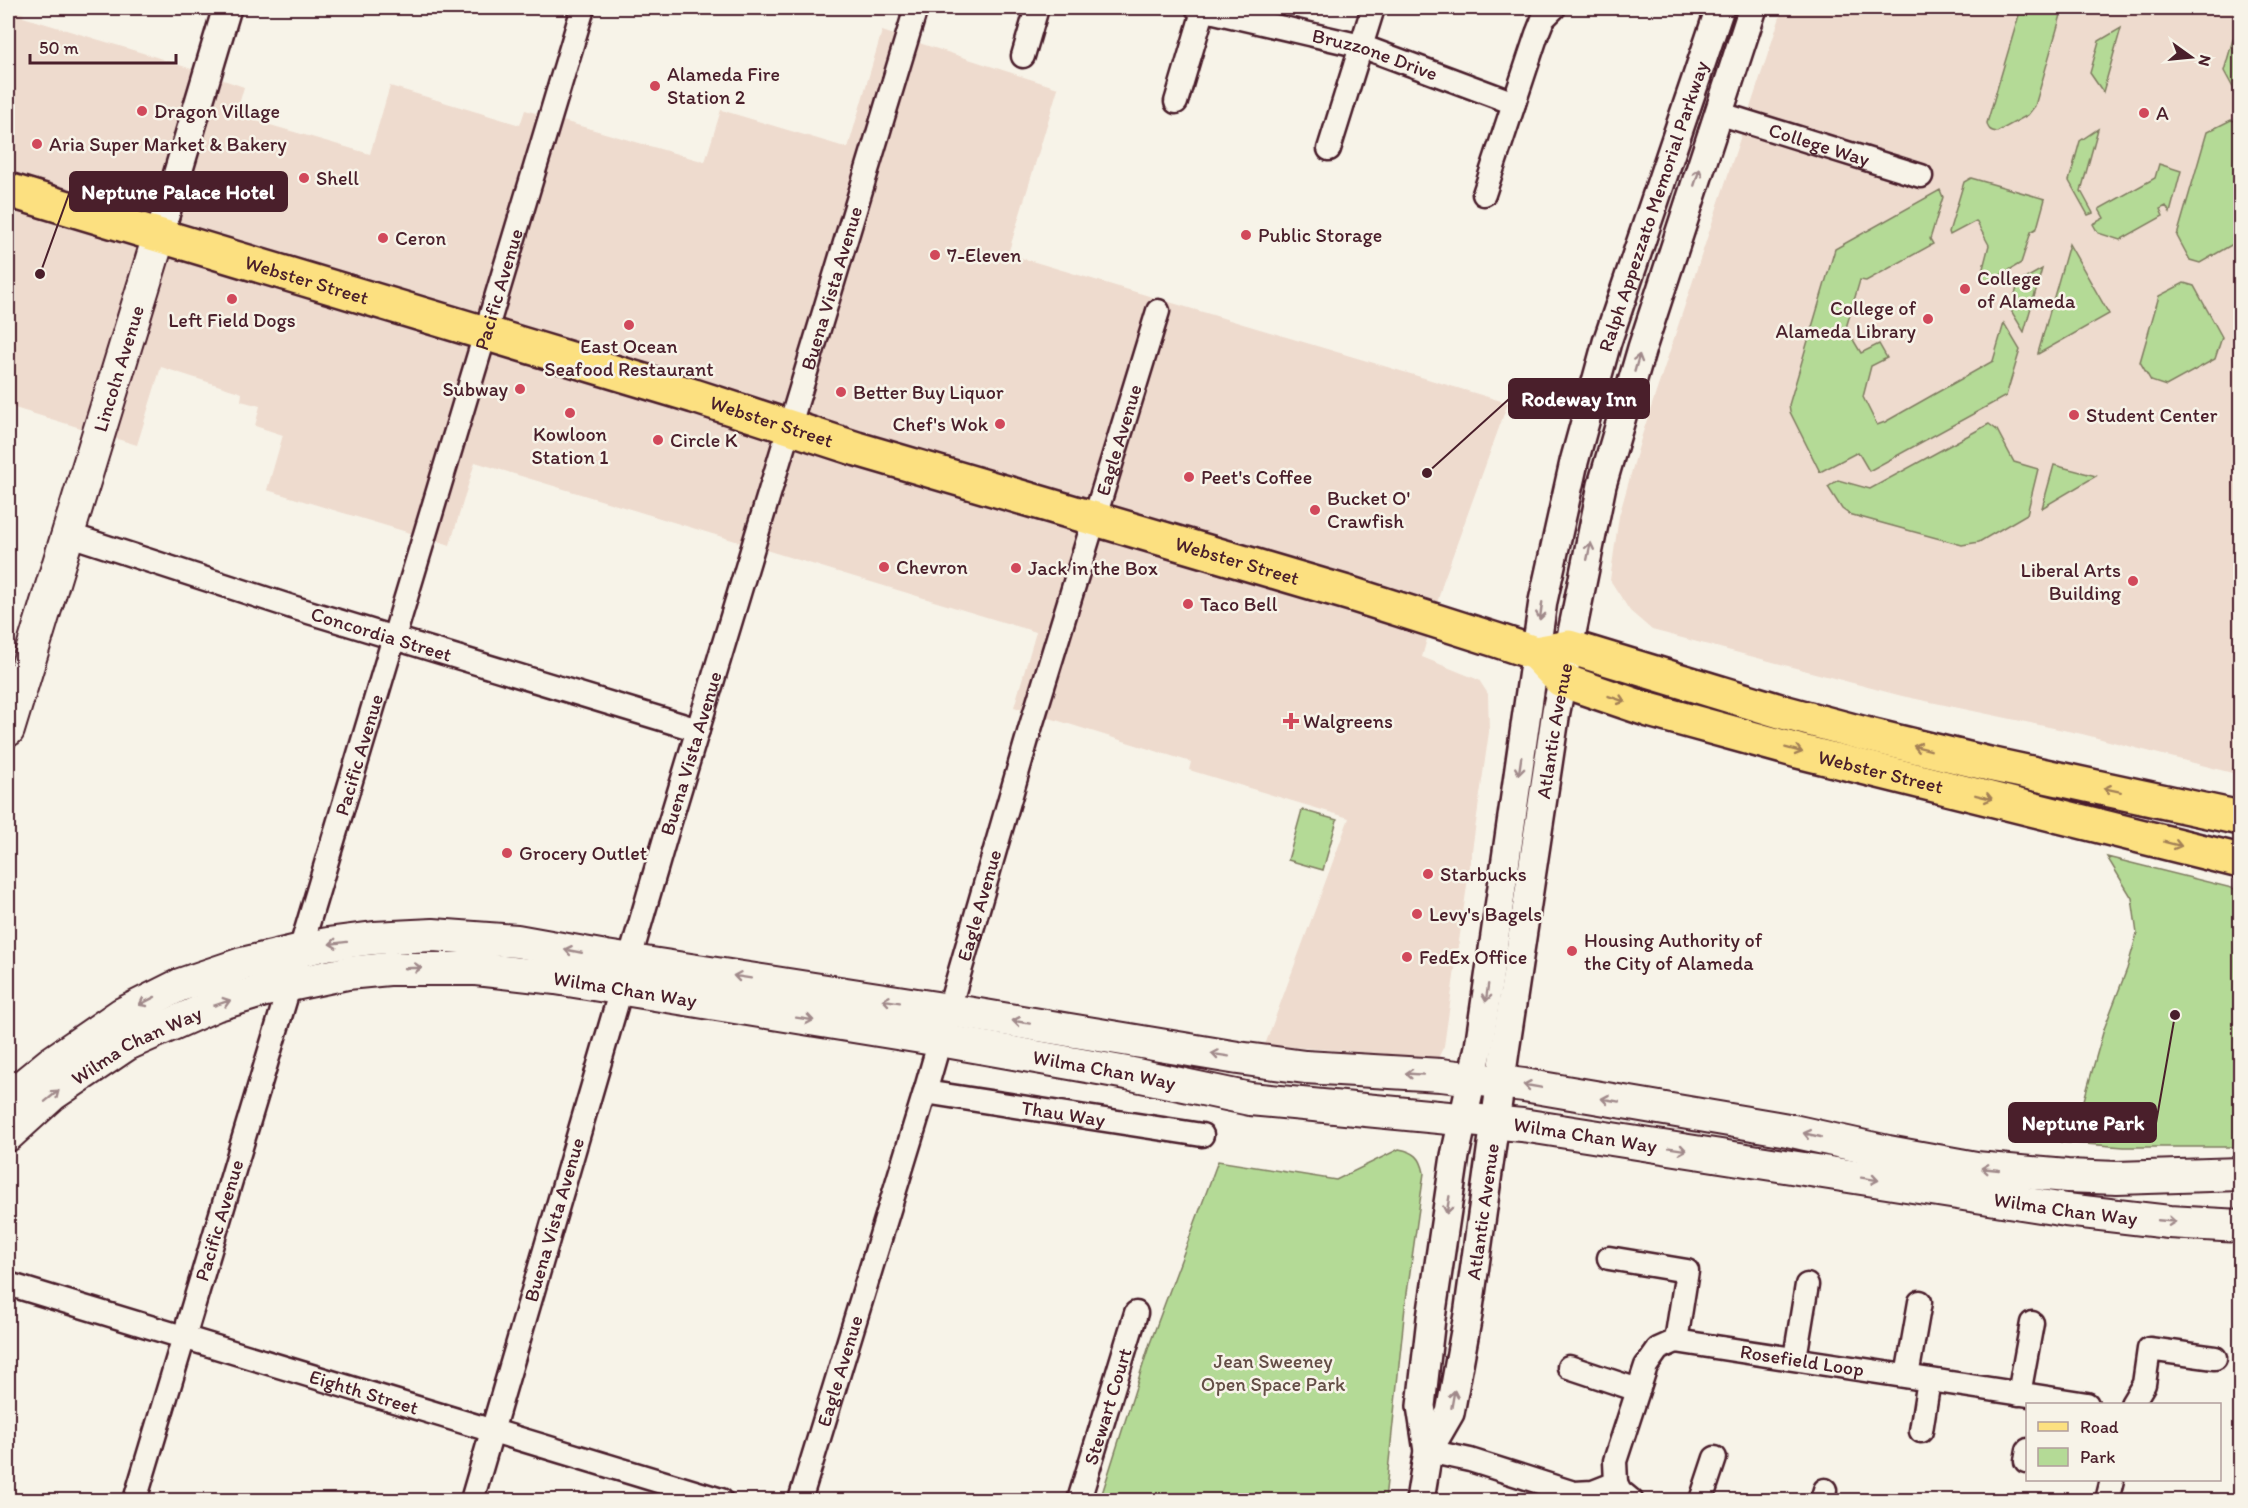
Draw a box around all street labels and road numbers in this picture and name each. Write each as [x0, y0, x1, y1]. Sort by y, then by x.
street label: Bruzzone Drive [1310, 23, 1441, 86]
street label: Ralph Appezzato Memorial Parkway [1593, 57, 1713, 354]
street label: College Way [1766, 117, 1873, 172]
street label: Buena Vista Avenue [795, 203, 867, 373]
street label: Pacific Avenue [469, 226, 528, 353]
street label: Webster Street [242, 250, 372, 310]
street label: Lincoln Avenue [88, 302, 149, 435]
street label: Eagle Avenue [1090, 381, 1147, 498]
street label: Webster Street [707, 390, 836, 453]
street label: Webster Street [1172, 531, 1302, 590]
street label: Concordia Street [308, 601, 455, 667]
street label: Atlantic Avenue [1531, 661, 1578, 801]
street label: Buena Vista Avenue [655, 669, 727, 838]
street label: Pacific Avenue [329, 691, 388, 818]
street label: Webster Street [1816, 744, 1946, 799]
street label: Eagle Avenue [951, 847, 1006, 964]
street label: Wilma Chan Way [552, 966, 699, 1013]
street label: Wilma Chan Way [67, 1000, 206, 1090]
street label: Wilma Chan Way [1031, 1045, 1179, 1095]
street label: Thau Way [1020, 1095, 1108, 1132]
street label: Wilma Chan Way [1512, 1112, 1659, 1158]
street label: Buena Vista Avenue [518, 1135, 589, 1305]
street label: Atlantic Avenue [1461, 1142, 1504, 1281]
street label: Pacific Avenue [189, 1157, 249, 1284]
street label: Wilma Chan Way [1992, 1187, 2140, 1230]
street label: Eagle Avenue [811, 1312, 868, 1429]
street label: Rosefield Loop [1738, 1339, 1866, 1382]
street label: Stewart Court [1078, 1345, 1137, 1468]
street label: Eighth Street [307, 1364, 421, 1420]

